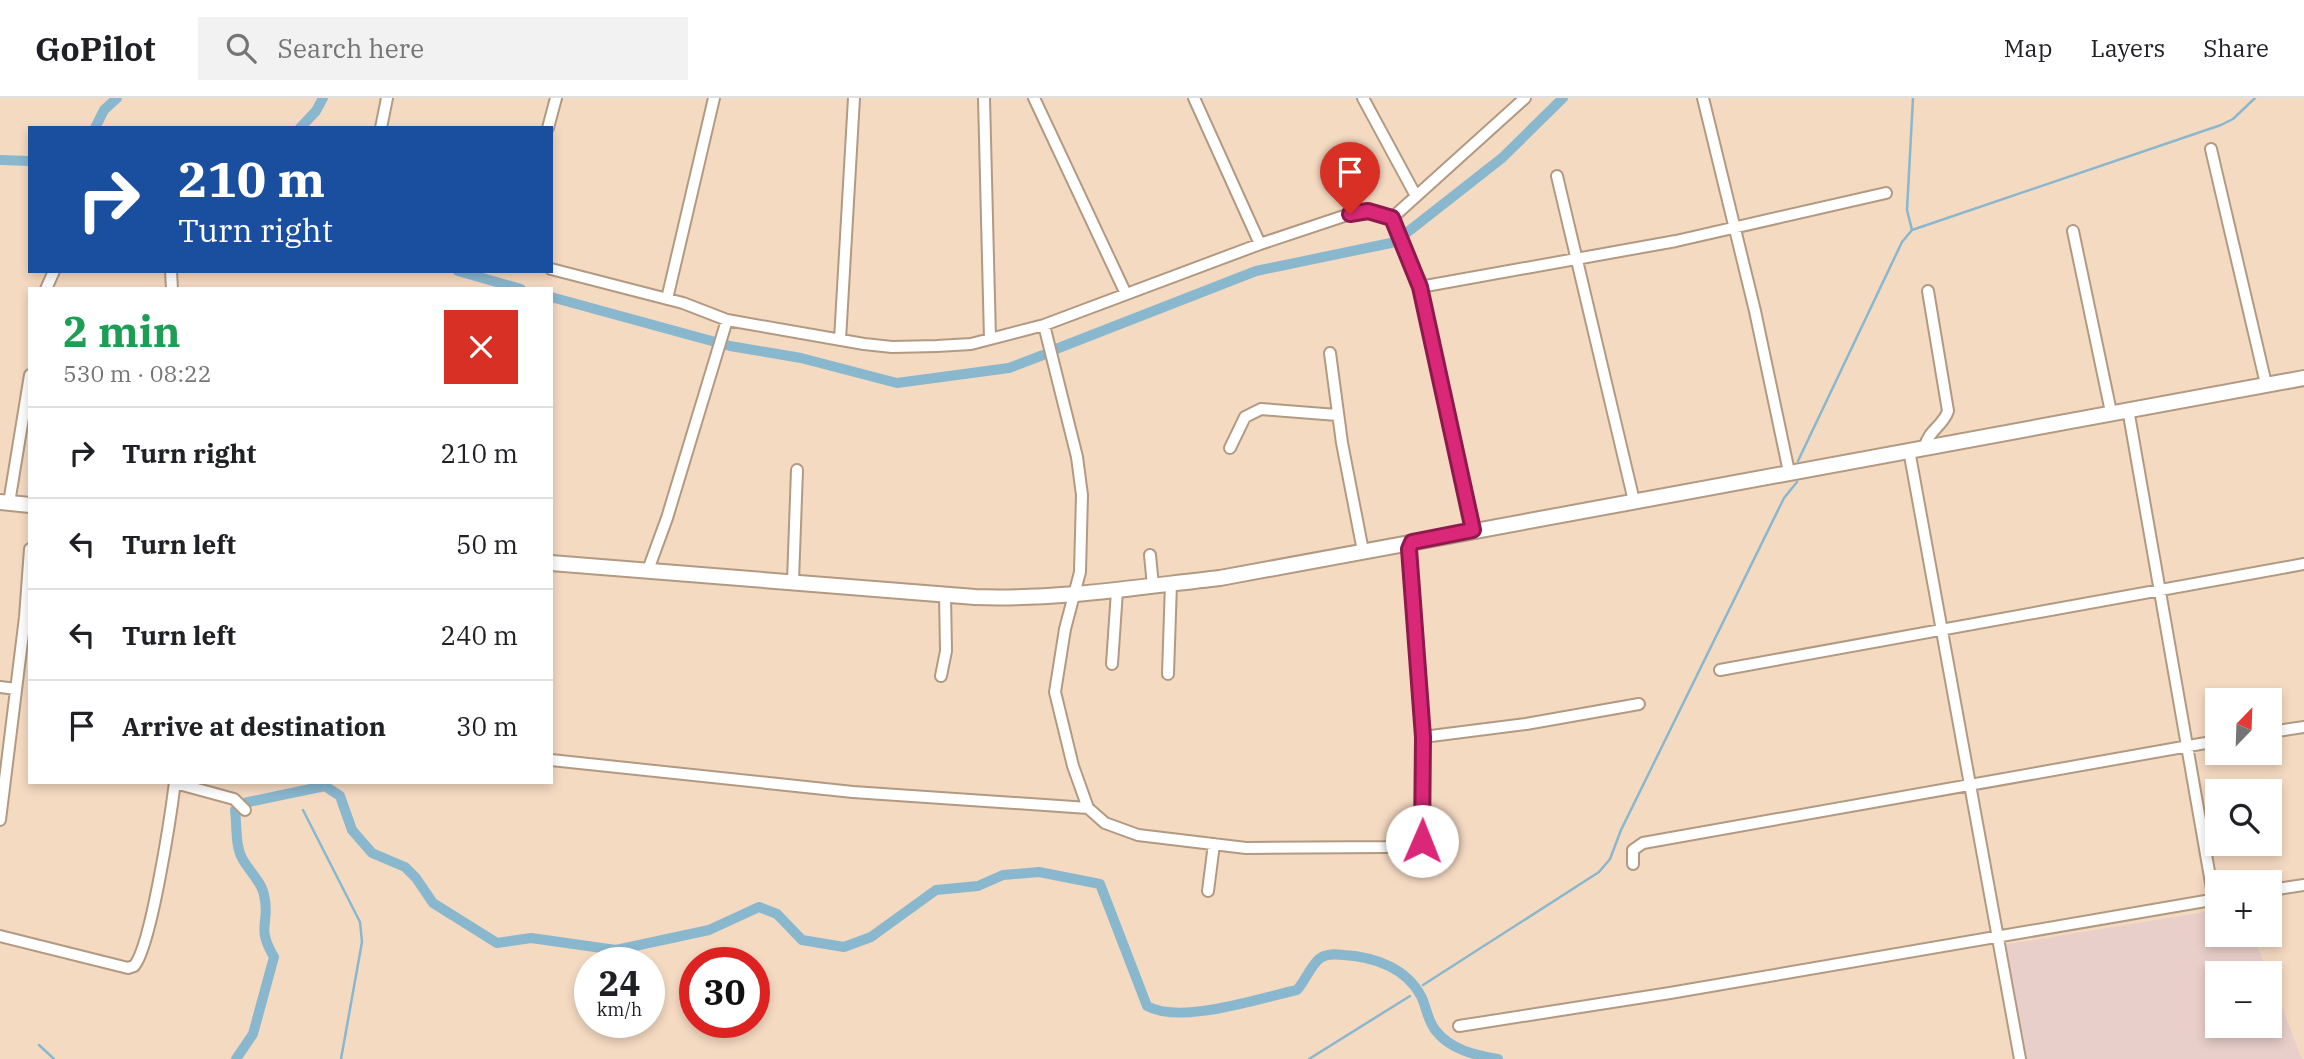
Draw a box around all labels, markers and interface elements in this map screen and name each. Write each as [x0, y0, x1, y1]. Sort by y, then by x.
search box [198, 17, 688, 80]
text: GoPilot [35, 27, 156, 70]
icon: search [222, 29, 260, 67]
text: Search here [278, 31, 424, 65]
text: Map [2004, 32, 2052, 64]
text: Layers [2090, 32, 2165, 64]
text: Share [2203, 32, 2269, 64]
pin [1320, 142, 1380, 214]
text: 210 m [178, 147, 325, 210]
icon: arrive [1331, 153, 1369, 191]
icon: right [63, 154, 154, 245]
text: Turn right [178, 209, 333, 251]
text: 2 min [63, 304, 181, 359]
button: close [444, 310, 518, 384]
text: 530 m · 08:22 [63, 358, 212, 388]
icon: right [63, 434, 101, 472]
text: Turn right [122, 436, 256, 470]
text: 210 m [440, 436, 518, 470]
icon: left [63, 525, 101, 563]
text: Turn left [122, 527, 236, 561]
text: 50 m [456, 527, 518, 561]
icon: left [63, 616, 101, 654]
text: Turn left [122, 618, 236, 652]
text: 240 m [440, 618, 518, 652]
north arrow [2205, 688, 2282, 765]
map controls [2205, 688, 2282, 1038]
icon: arrive [63, 707, 101, 745]
text: Arrive at destination [122, 709, 386, 743]
text: 30 m [456, 709, 518, 743]
button: search [2205, 779, 2282, 856]
position arrow [1385, 804, 1459, 878]
button: + [2205, 870, 2282, 947]
speed limit sign: 30 [679, 947, 770, 1038]
text: 24 [598, 960, 641, 1006]
button: − [2205, 961, 2282, 1038]
text: km/h [597, 998, 642, 1021]

